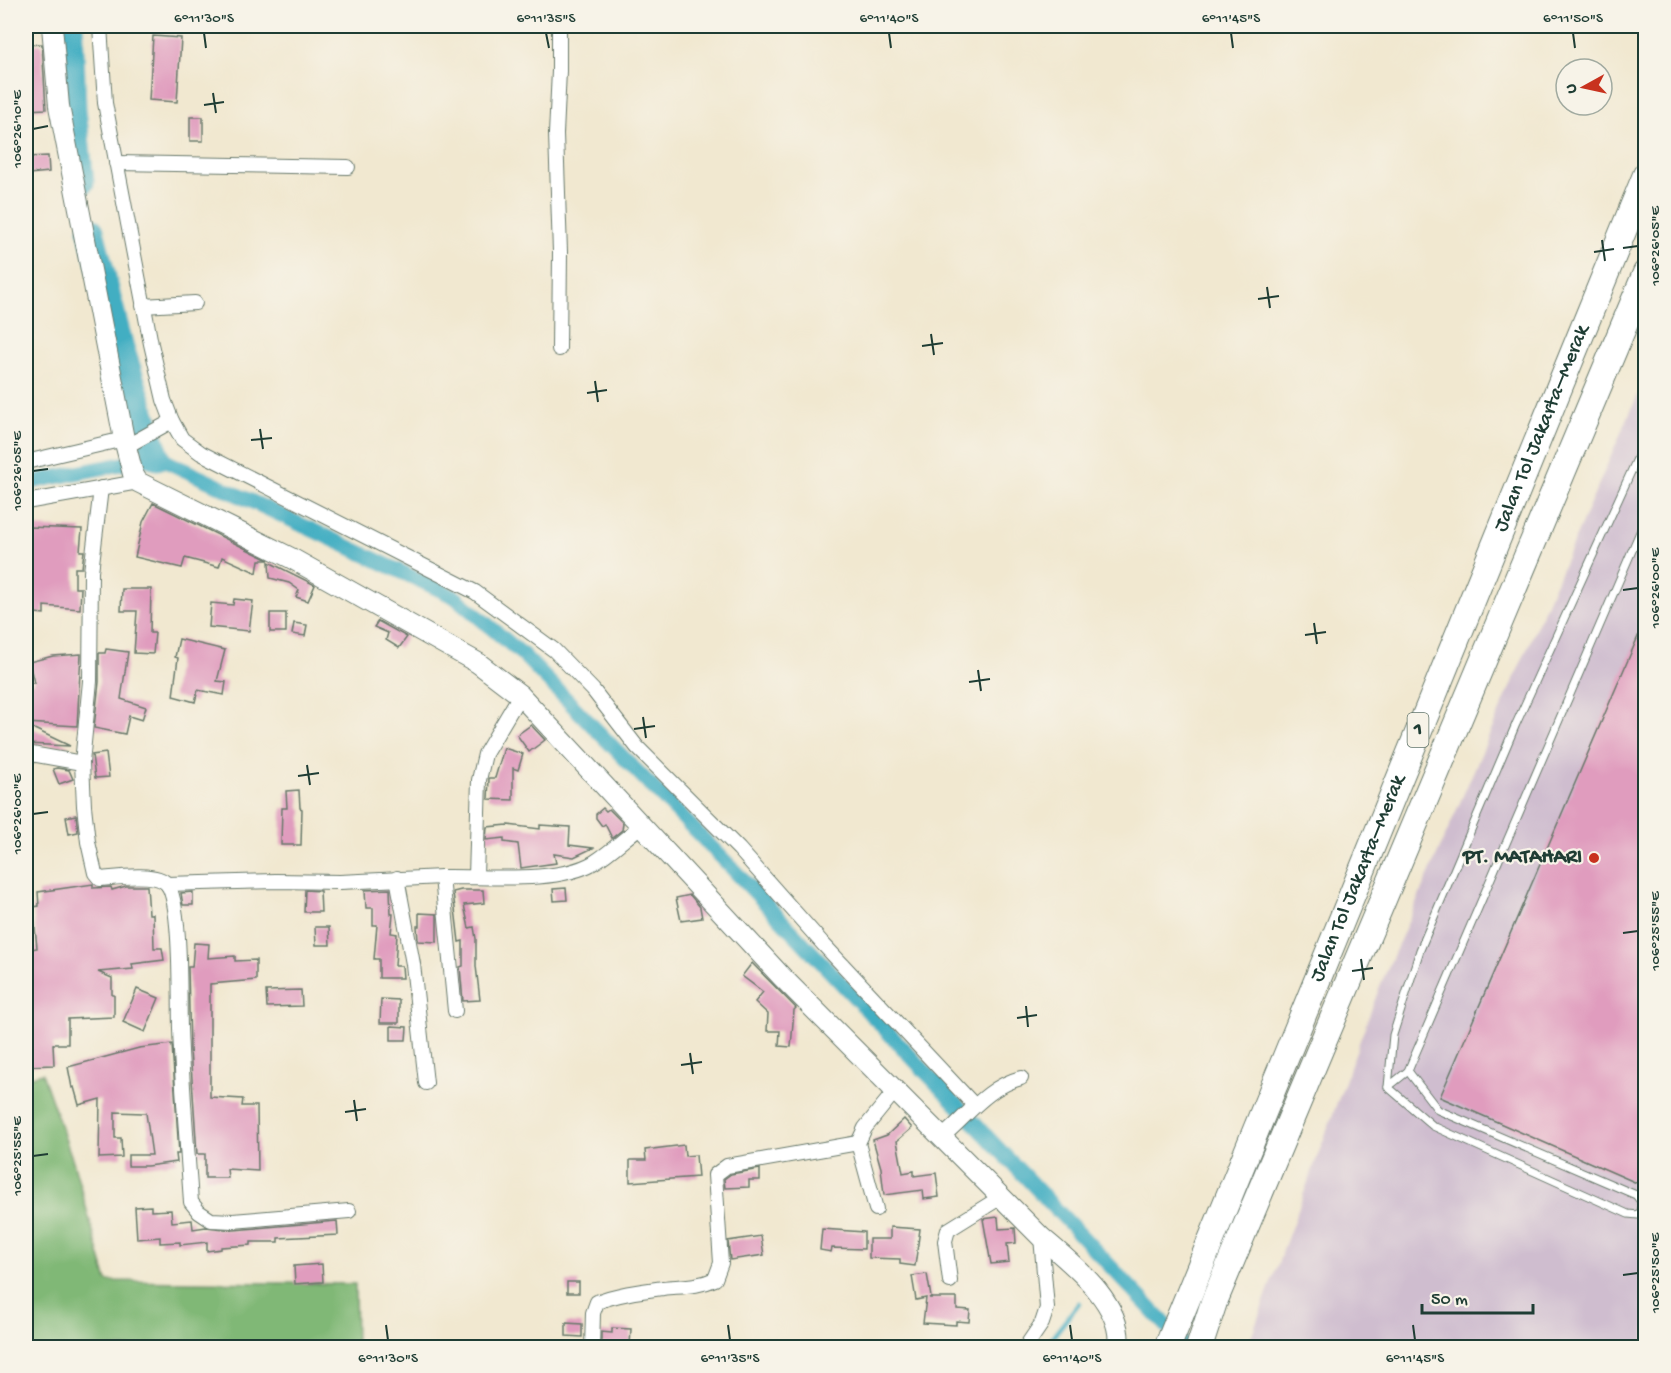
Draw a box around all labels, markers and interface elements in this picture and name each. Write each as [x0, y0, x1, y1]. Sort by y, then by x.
text: 6°11'30"S [174, 10, 234, 28]
text: 6°11'35"S [516, 10, 576, 28]
text: 6°11'40"S [859, 10, 919, 28]
text: 6°11'45"S [1202, 10, 1260, 28]
text: 6°11'50"S [1543, 10, 1603, 28]
north arrow [1554, 57, 1614, 117]
text: U [1562, 82, 1583, 94]
text: 106°26'10"E [9, 89, 27, 169]
text: 106°26'05"E [1647, 206, 1665, 287]
street label: Jalan Tol Jakarta–Merak [1489, 319, 1597, 536]
text: 106°26'05"E [9, 431, 27, 512]
text: 106°26'00"E [1647, 547, 1665, 629]
road number: 1 [1408, 713, 1428, 747]
street label: Jalan Tol Jakarta–Merak [1305, 769, 1413, 986]
text: 106°26'00"E [9, 773, 27, 855]
place label: PT. MATAHARI [1462, 846, 1582, 871]
marker: PT. MATAHARI [1587, 851, 1601, 865]
text: 106°25'55"E [1647, 891, 1665, 972]
text: 106°25'55"E [9, 1116, 27, 1197]
text: 106°25'50"E [1647, 1232, 1665, 1314]
scale bar [1422, 1277, 1533, 1315]
text: 50 m [1431, 1290, 1468, 1311]
text: 6°11'30"S [358, 1350, 418, 1368]
text: 6°11'35"S [700, 1350, 760, 1368]
text: 6°11'40"S [1042, 1350, 1102, 1368]
text: 6°11'45"S [1386, 1350, 1444, 1368]

